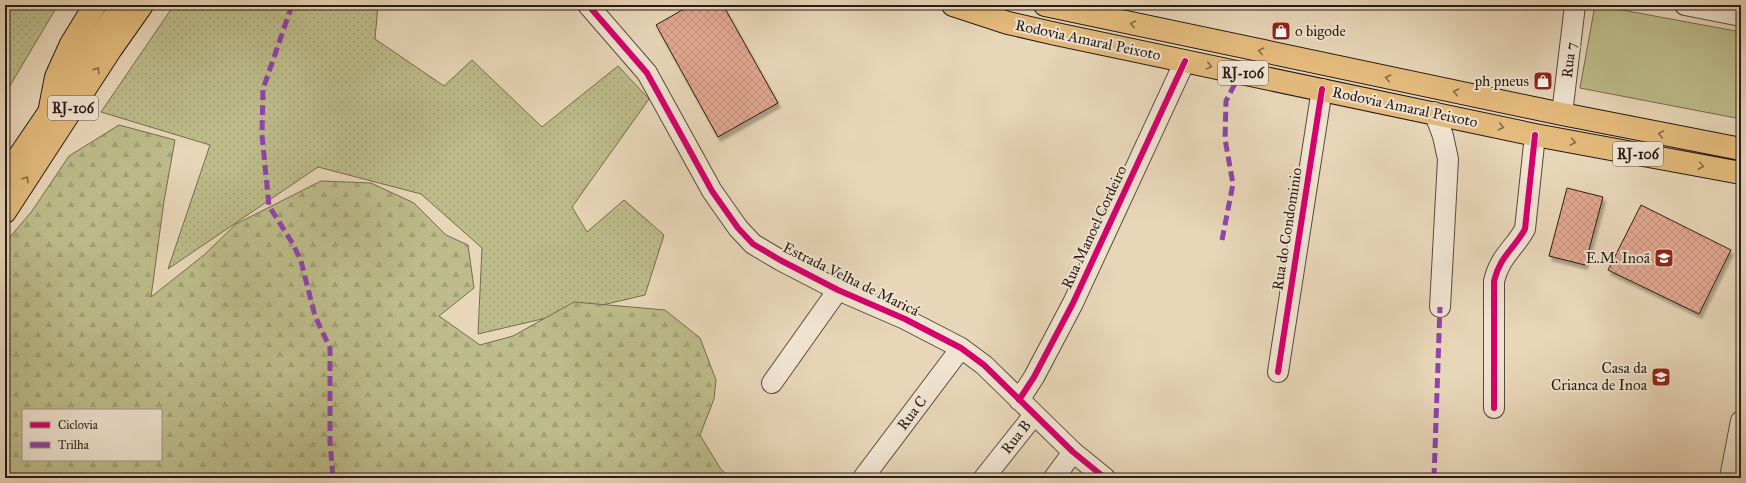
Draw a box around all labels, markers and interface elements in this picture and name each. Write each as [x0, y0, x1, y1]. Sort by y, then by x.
street label: Rodovia Amaral Peixoto [1014, 16, 1163, 64]
shop icon: o bigode [1270, 20, 1292, 42]
one-way arrow [1130, 21, 1137, 29]
place label: o bigode [1295, 22, 1346, 40]
street label: Rua 7 [1558, 41, 1580, 79]
one-way arrow [1257, 48, 1264, 56]
one-way arrow [1206, 61, 1212, 69]
road number: RJ-106 [1218, 61, 1268, 85]
one-way arrow [92, 67, 100, 74]
shop icon: ph pneus [1532, 70, 1554, 92]
place label: ph pneus [1474, 72, 1529, 90]
one-way arrow [1385, 74, 1391, 83]
street label: Rodovia Amaral Peixoto [1331, 83, 1480, 131]
one-way arrow [1453, 89, 1459, 97]
road number: RJ-106 [48, 96, 98, 120]
one-way arrow [1497, 122, 1504, 130]
one-way arrow [1658, 130, 1665, 138]
one-way arrow [1570, 137, 1576, 145]
road number: RJ-106 [1613, 142, 1663, 166]
one-way arrow [1698, 161, 1704, 169]
street label: Rua Manoel Cordeiro [1058, 162, 1131, 291]
street label: Rua do Condominio [1268, 166, 1306, 292]
one-way arrow [21, 176, 29, 183]
street label: Estrada Velha de Maricá [780, 238, 923, 320]
school or university icon: E.M. Inoã [1653, 247, 1675, 269]
place label: E.M. Inoã [1586, 249, 1651, 267]
place label: Casa da Crianca de Inoa [1551, 359, 1648, 394]
school or university icon: Casa da Crianca de Inoa [1650, 366, 1672, 388]
street label: Rua C [893, 392, 931, 434]
legend [22, 409, 162, 461]
street label: Rua B [997, 417, 1035, 457]
text: Ciclovia [58, 418, 99, 432]
text: Trilha [58, 438, 90, 452]

